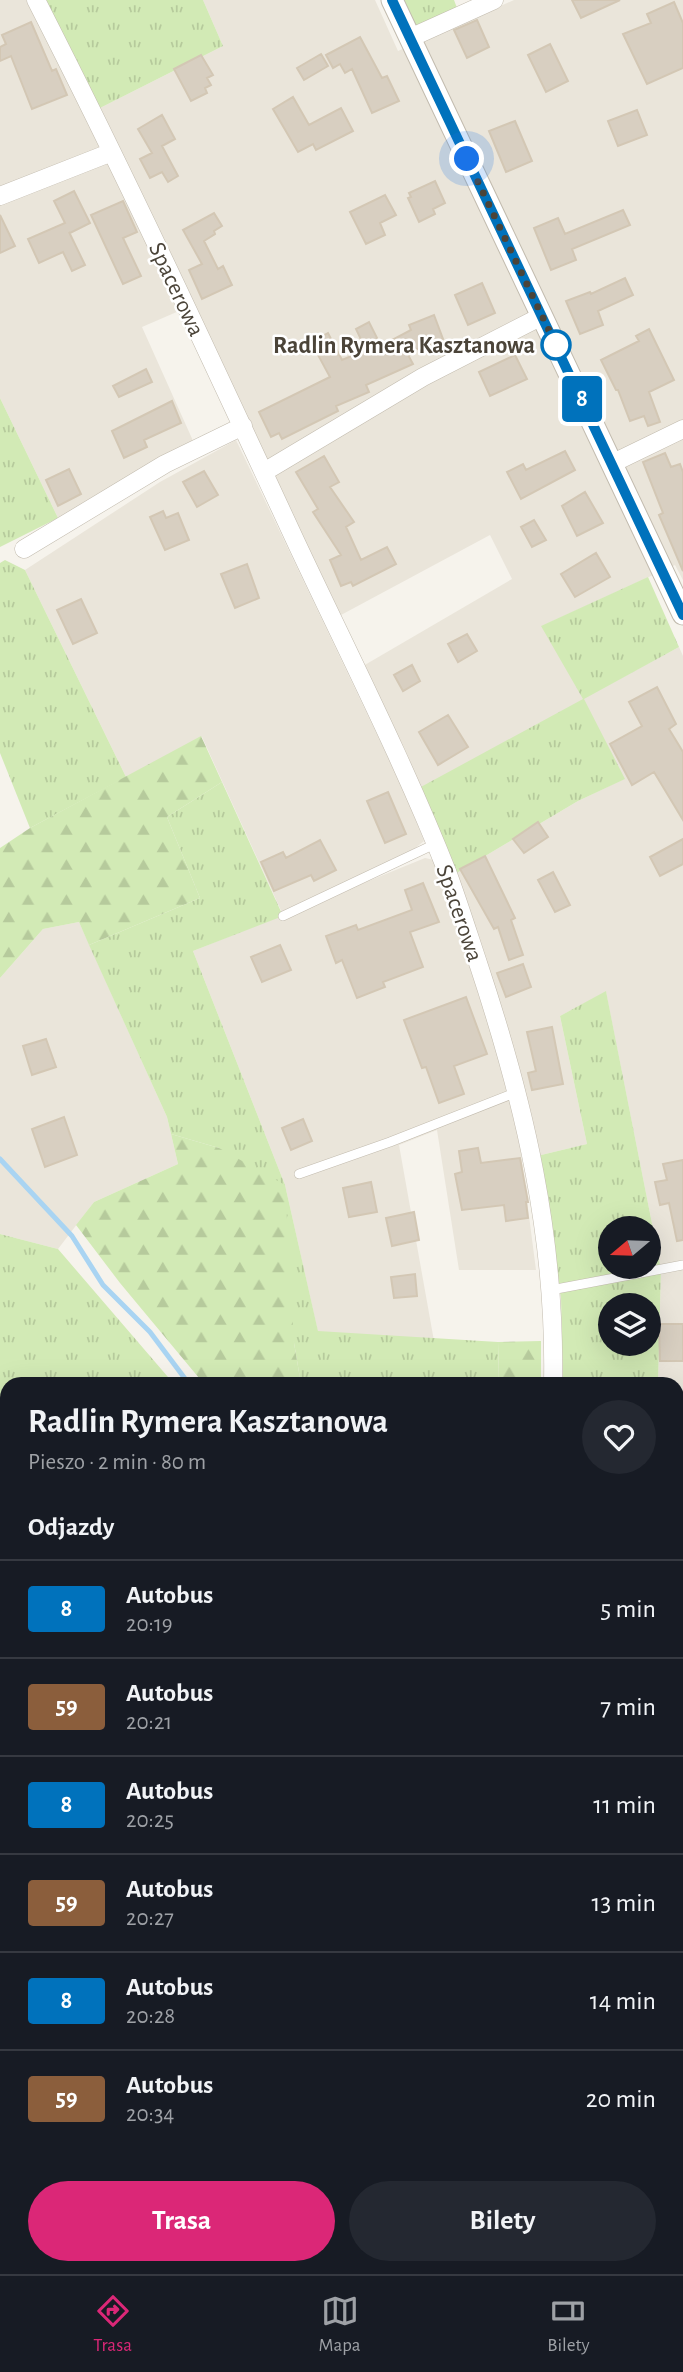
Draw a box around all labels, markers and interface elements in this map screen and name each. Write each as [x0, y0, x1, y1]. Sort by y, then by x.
your location [449, 141, 484, 176]
street label: Spacerowa [144, 239, 208, 340]
marker: Radlin Rymera Kasztanowa [541, 330, 571, 360]
place label: Radlin Rymera Kasztanowa [273, 334, 535, 358]
line badge: 8 [559, 376, 605, 422]
text: 8 [576, 387, 588, 411]
street label: Spacerowa [431, 862, 487, 965]
north arrow [598, 1216, 662, 1279]
map controls [598, 1216, 661, 1356]
button: layers [598, 1293, 661, 1356]
button: heart [582, 1400, 656, 1474]
text: Radlin Rymera Kasztanowa [28, 1406, 388, 1439]
text: Pieszo · 2 min · 80 m [28, 1451, 206, 1474]
text: Odjazdy [28, 1514, 114, 1540]
text: Autobus [126, 1582, 213, 1608]
text: 5 min [600, 1596, 656, 1622]
text: 8 [61, 1597, 72, 1621]
text: 20:19 [126, 1613, 173, 1636]
text: Autobus [126, 1680, 213, 1706]
text: 7 min [600, 1694, 656, 1720]
text: 59 [56, 1695, 77, 1719]
text: 20:21 [126, 1711, 172, 1734]
text: Autobus [126, 1778, 213, 1804]
text: 11 min [593, 1792, 656, 1818]
text: 8 [61, 1793, 72, 1817]
text: 20:25 [126, 1809, 174, 1832]
text: Autobus [126, 1876, 213, 1902]
text: 13 min [592, 1890, 656, 1916]
text: 59 [56, 1891, 77, 1915]
text: 20:27 [126, 1907, 174, 1930]
text: Autobus [126, 1974, 213, 2000]
text: 14 min [590, 1988, 656, 2014]
text: 8 [61, 1989, 72, 2013]
text: 20:28 [126, 2005, 175, 2028]
text: Autobus [126, 2072, 213, 2098]
text: 20 min [586, 2086, 656, 2112]
text: 59 [56, 2087, 77, 2111]
text: 20:34 [126, 2103, 174, 2126]
button: Trasa [28, 2181, 335, 2261]
button: Bilety [349, 2181, 656, 2261]
tab: Trasa [93, 2292, 132, 2357]
tab: Mapa [319, 2292, 361, 2357]
tab: Bilety [547, 2292, 590, 2357]

